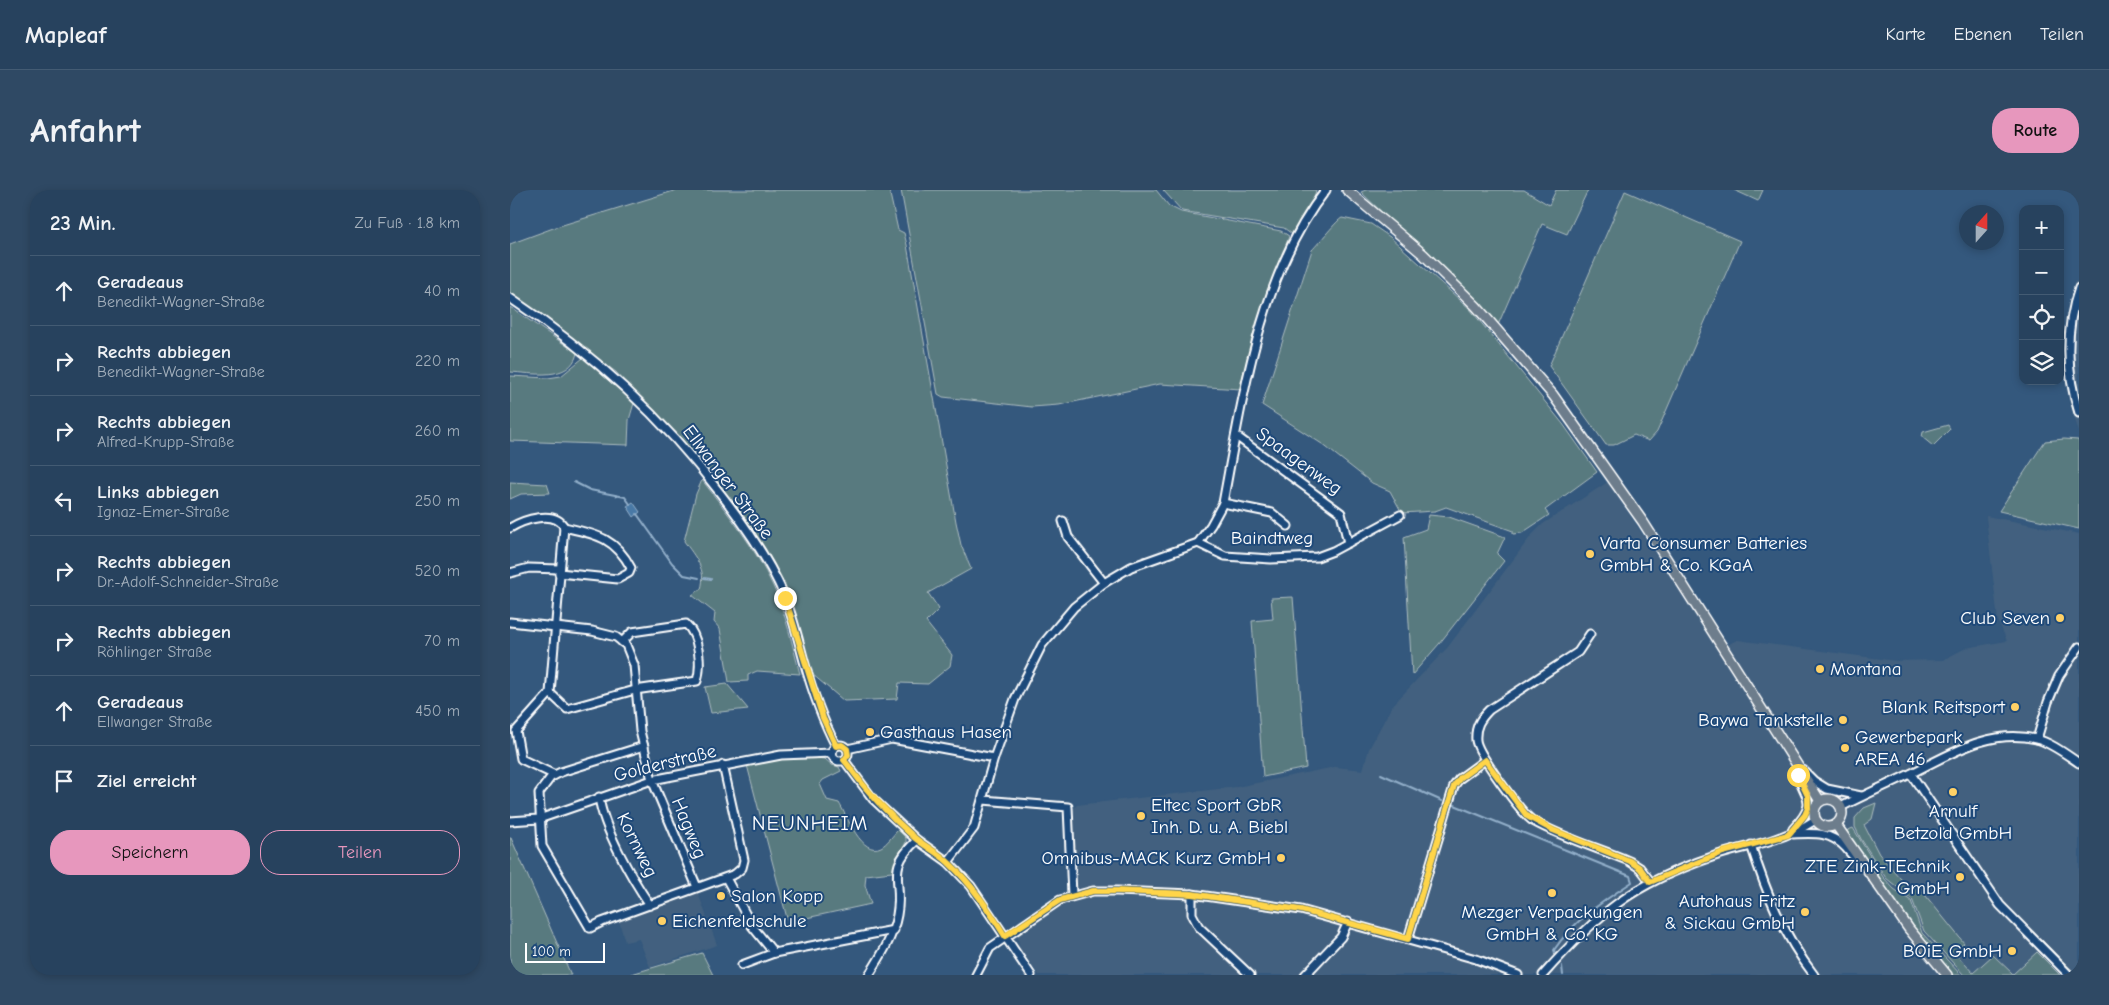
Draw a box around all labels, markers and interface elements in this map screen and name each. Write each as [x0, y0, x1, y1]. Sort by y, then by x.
text: Mapleaf [25, 21, 106, 49]
text: Karte [1885, 24, 1926, 45]
text: Ebenen [1954, 24, 2012, 45]
text: Teilen [2040, 24, 2084, 45]
button: Route [1992, 108, 2079, 153]
text: Anfahrt [30, 110, 141, 151]
north arrow [1959, 205, 2004, 250]
map controls [2019, 205, 2064, 385]
button: + [2019, 205, 2064, 250]
text: 23 Min. [50, 211, 116, 235]
text: Zu Fuß · 1.8 km [354, 214, 460, 232]
button: − [2019, 250, 2064, 295]
text: Geradeaus [97, 271, 183, 293]
icon: ahead [50, 277, 78, 305]
text: 40 m [424, 282, 460, 300]
text: Benedikt-Wagner-Straße [97, 293, 265, 311]
button: locate [2019, 295, 2064, 340]
button: layers [2019, 340, 2064, 385]
text: Rechts abbiegen [97, 341, 231, 363]
icon: right [50, 347, 78, 375]
text: 220 m [415, 352, 460, 370]
text: Benedikt-Wagner-Straße [97, 363, 265, 381]
text: Rechts abbiegen [97, 411, 231, 433]
icon: right [50, 417, 78, 445]
street label: Ellwanger Straße [678, 421, 778, 543]
text: 260 m [415, 422, 460, 440]
street label: Spaagenweg [1252, 422, 1346, 500]
text: Alfred-Krupp-Straße [97, 433, 234, 451]
text: Links abbiegen [97, 481, 219, 503]
icon: left [50, 487, 78, 515]
text: 250 m [415, 492, 460, 510]
text: Ignaz-Emer-Straße [97, 503, 229, 521]
street label: Baindtweg [1231, 527, 1313, 549]
place label: Varta Consumer Batteries GmbH & Co. KGaA [1600, 532, 1807, 576]
marker: Varta Consumer Batteries GmbH & Co. KGaA [1584, 548, 1596, 560]
text: Rechts abbiegen [97, 551, 231, 573]
icon: right [50, 557, 78, 585]
text: 520 m [415, 562, 460, 580]
text: Dr.-Adolf-Schneider-Straße [97, 573, 279, 591]
route end [774, 587, 797, 610]
place label: Club Seven [1960, 607, 2050, 629]
marker: Club Seven [2054, 612, 2066, 624]
text: Rechts abbiegen [97, 621, 231, 643]
icon: right [50, 627, 78, 655]
text: 70 m [424, 632, 460, 650]
text: Röhlinger Straße [97, 643, 212, 661]
place label: Montana [1830, 658, 1901, 680]
marker: Montana [1814, 663, 1826, 675]
text: Geradeaus [97, 691, 183, 713]
place label: Blank Reitsport [1882, 696, 2006, 718]
icon: ahead [50, 697, 78, 725]
marker: Blank Reitsport [2009, 701, 2021, 713]
text: 450 m [415, 702, 460, 720]
place label: Baywa Tankstelle [1698, 709, 1833, 731]
text: Ellwanger Straße [97, 713, 212, 731]
marker: Baywa Tankstelle [1837, 714, 1849, 726]
place label: Gasthaus Hasen [880, 721, 1012, 743]
marker: Gasthaus Hasen [864, 726, 876, 738]
place label: Gewerbepark AREA 46 [1855, 726, 1963, 770]
street label: Golderstraße [611, 740, 719, 786]
marker: Gewerbepark AREA 46 [1839, 742, 1851, 754]
route start [1787, 764, 1810, 787]
icon: arrive [50, 767, 78, 795]
text: Ziel erreicht [97, 770, 196, 792]
marker: Arnulf Betzold GmbH [1947, 786, 1959, 798]
street label: Hagweg [667, 794, 711, 862]
place label: Eltec Sport GbR Inh. D. u. A. Biebl [1151, 794, 1288, 838]
place label: Arnulf Betzold GmbH [1894, 800, 2012, 844]
street label: Kornweg [612, 809, 662, 881]
marker: Eltec Sport GbR Inh. D. u. A. Biebl [1135, 810, 1147, 822]
district label: NEUNHEIM [752, 811, 868, 835]
button: Speichern [50, 830, 250, 875]
button: Teilen [260, 830, 460, 875]
place label: Omnibus-MACK Kurz GmbH [1042, 847, 1271, 869]
marker: Omnibus-MACK Kurz GmbH [1275, 852, 1287, 864]
place label: ZTE Zink-TEchnik GmbH [1805, 855, 1951, 899]
marker: ZTE Zink-TEchnik GmbH [1954, 871, 1966, 883]
place label: Salon Kopp [731, 885, 823, 907]
marker: Mezger Verpackungen GmbH & Co. KG [1546, 887, 1558, 899]
marker: Salon Kopp [715, 890, 727, 902]
place label: Autohaus Fritz & Sickau GmbH [1665, 890, 1795, 934]
place label: Mezger Verpackungen GmbH & Co. KG [1461, 901, 1643, 945]
marker: Autohaus Fritz & Sickau GmbH [1799, 906, 1811, 918]
place label: Eichenfeldschule [672, 910, 806, 932]
marker: Eichenfeldschule [656, 915, 668, 927]
scale bar [525, 940, 605, 963]
place label: BOiE GmbH [1903, 940, 2002, 962]
text: 100 m [532, 943, 571, 960]
marker: BOiE GmbH [2006, 945, 2018, 957]

